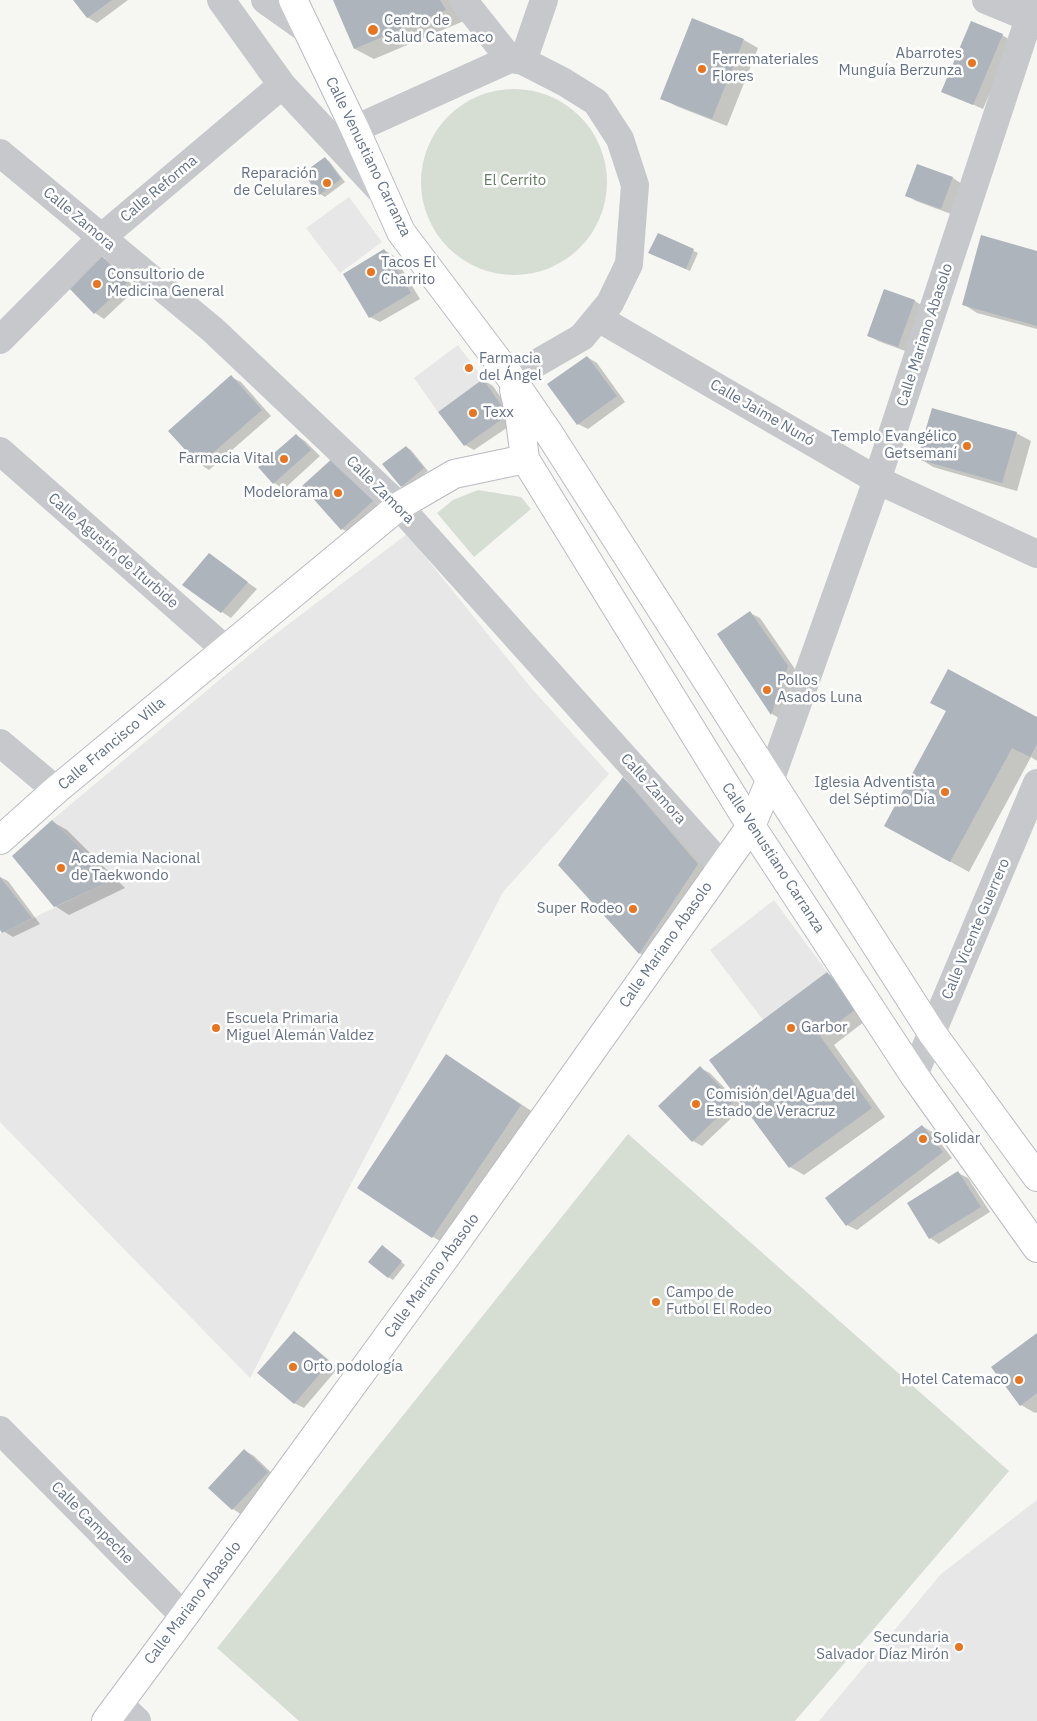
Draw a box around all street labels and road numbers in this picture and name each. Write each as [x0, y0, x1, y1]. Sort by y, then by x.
street label: Calle Venustiano Carranza [321, 74, 415, 240]
street label: Calle Reforma [117, 152, 201, 226]
street label: Calle Zamora [39, 184, 119, 254]
street label: Calle Mariano Abasolo [893, 261, 957, 409]
street label: Calle Jaime Nunó [707, 376, 817, 450]
street label: Calle Zamora [342, 452, 418, 528]
street label: Calle Agustín de Iturbide [44, 490, 182, 612]
street label: Calle Francisco Villa [55, 694, 169, 794]
street label: Calle Zamora [617, 750, 689, 828]
street label: Calle Venustiano Carranza [718, 779, 828, 937]
street label: Calle Vicente Guerrero [938, 856, 1014, 1002]
street label: Calle Mariano Abasolo [616, 879, 716, 1011]
street label: Calle Mariano Abasolo [381, 1210, 483, 1342]
street label: Calle Campeche [47, 1478, 137, 1568]
street label: Calle Mariano Abasolo [141, 1538, 245, 1668]

